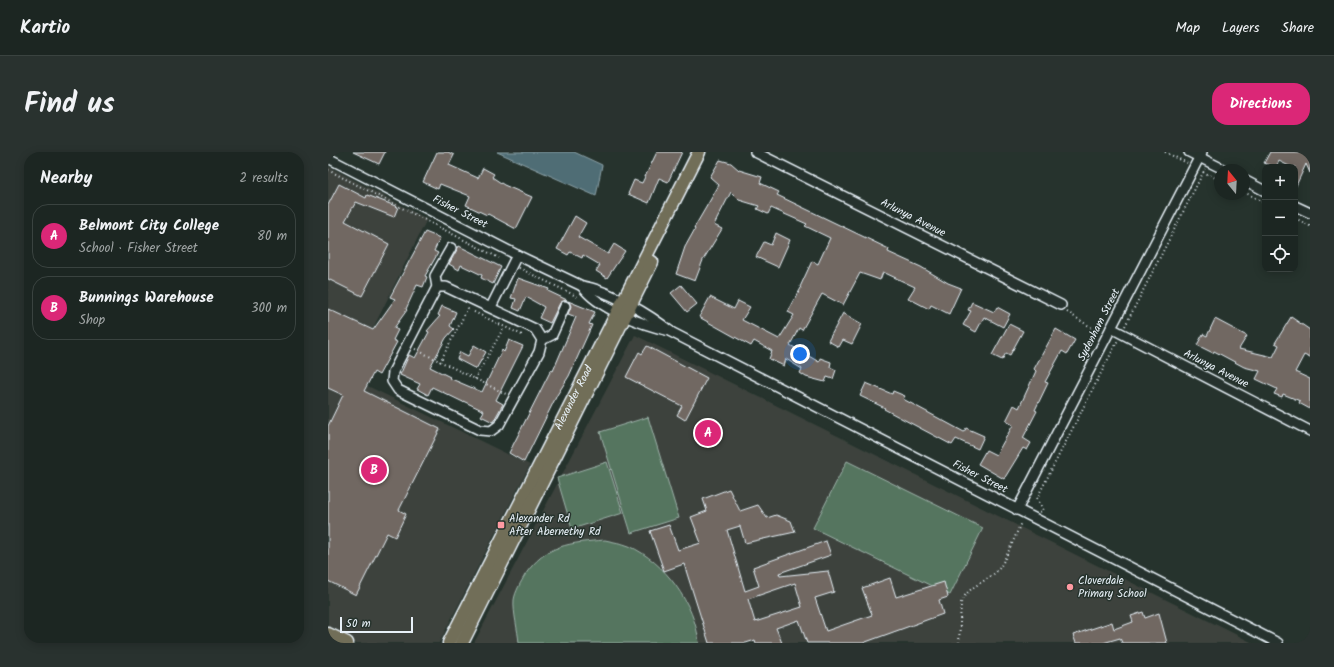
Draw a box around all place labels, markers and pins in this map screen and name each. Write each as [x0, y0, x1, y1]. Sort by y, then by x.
pin: A [695, 418, 721, 448]
pin: B [361, 455, 387, 485]
place label: Alexander Rd After Abernethy Rd [509, 510, 601, 541]
marker: Alexander Rd After Abernethy Rd [496, 520, 506, 530]
place label: Cloverdale Primary School [1078, 572, 1147, 603]
marker: Cloverdale Primary School [1065, 582, 1075, 592]

